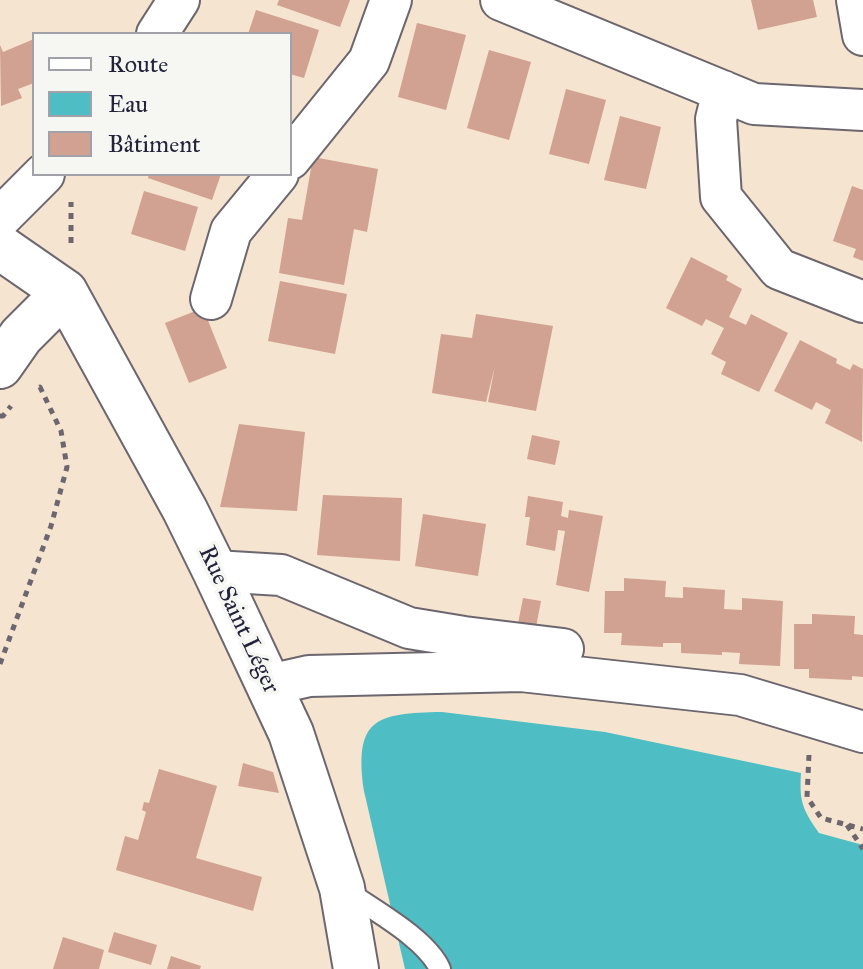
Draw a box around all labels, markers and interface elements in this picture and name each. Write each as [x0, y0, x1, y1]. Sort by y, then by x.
legend [32, 32, 292, 176]
text: Route [108, 49, 168, 79]
text: Eau [108, 89, 148, 119]
text: Bâtiment [108, 129, 201, 159]
street label: Rue Saint Léger [191, 542, 285, 698]

